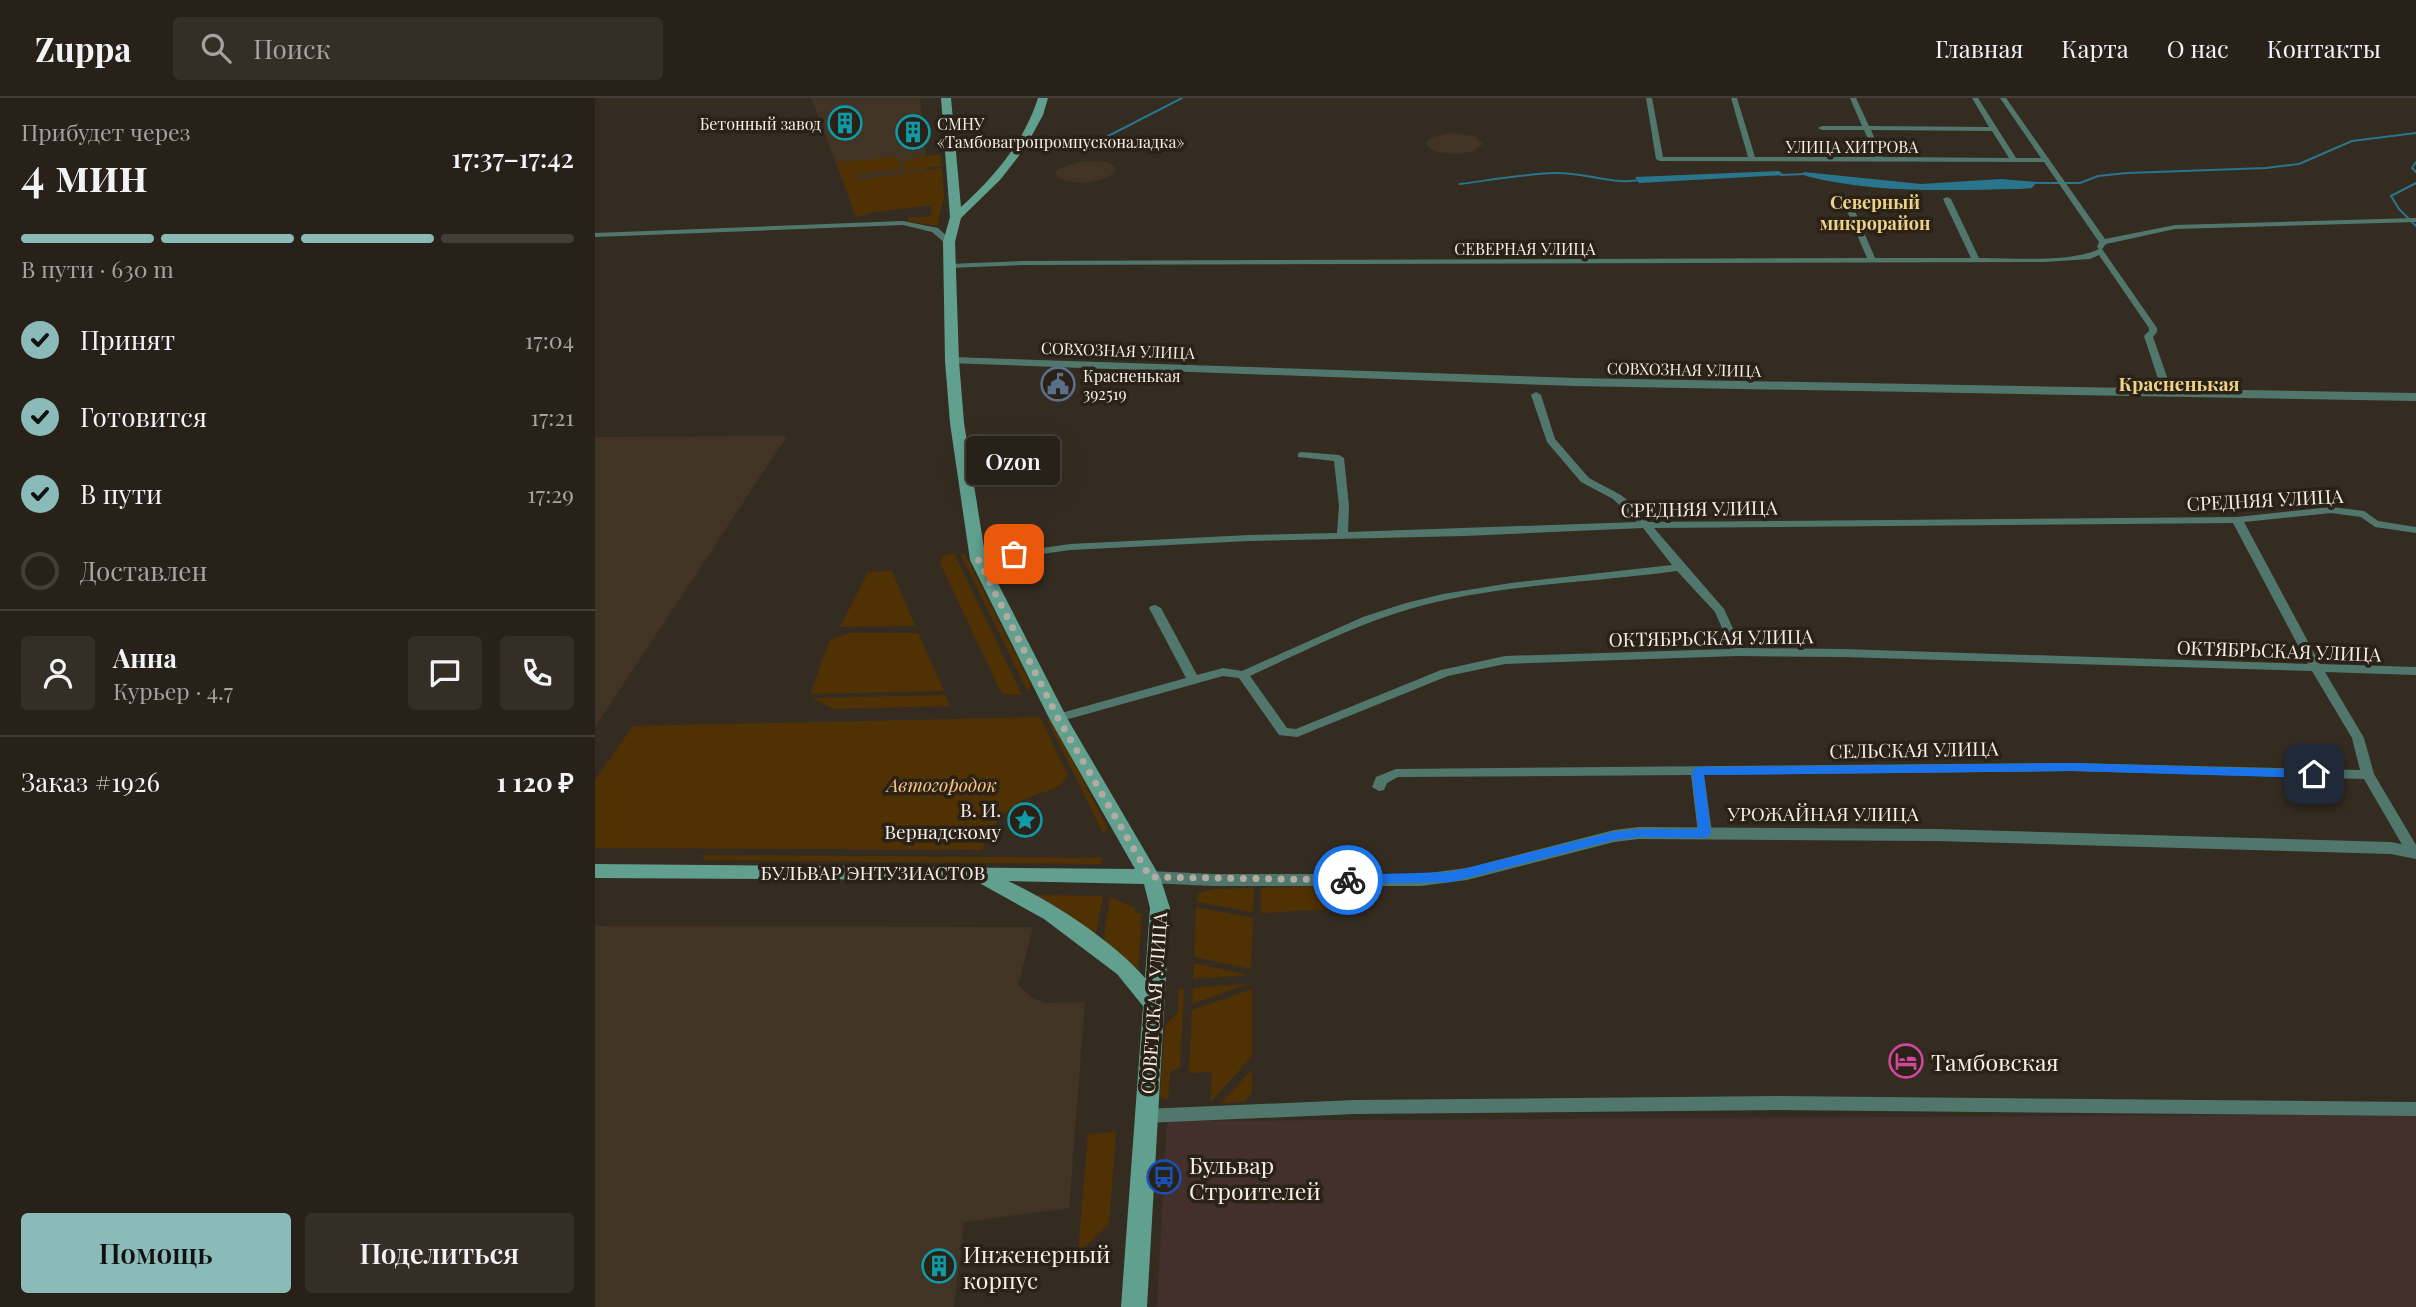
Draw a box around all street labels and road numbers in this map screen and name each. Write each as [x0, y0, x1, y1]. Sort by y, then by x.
street label: УЛИЦА ХИТРОВА [1785, 136, 1919, 157]
street label: СЕВЕРНАЯ УЛИЦА [1454, 238, 1597, 259]
street label: СОВХОЗНАЯ УЛИЦА [1041, 337, 1196, 363]
street label: СОВХОЗНАЯ УЛИЦА [1607, 357, 1762, 381]
street label: СРЕДНЯЯ УЛИЦА [2186, 482, 2345, 516]
street label: СРЕДНЯЯ УЛИЦА [1620, 494, 1779, 522]
street label: ОКТЯБРЬСКАЯ УЛИЦА [1608, 622, 1815, 652]
street label: ОКТЯБРЬСКАЯ УЛИЦА [2176, 633, 2383, 667]
street label: СЕЛЬСКАЯ УЛИЦА [1829, 735, 2000, 763]
street label: УРОЖАЙНАЯ УЛИЦА [1726, 800, 1920, 826]
street label: БУЛЬВАР ЭНТУЗИАСТОВ [761, 859, 985, 885]
street label: СОВЕТСКАЯ УЛИЦА [1134, 910, 1172, 1095]

